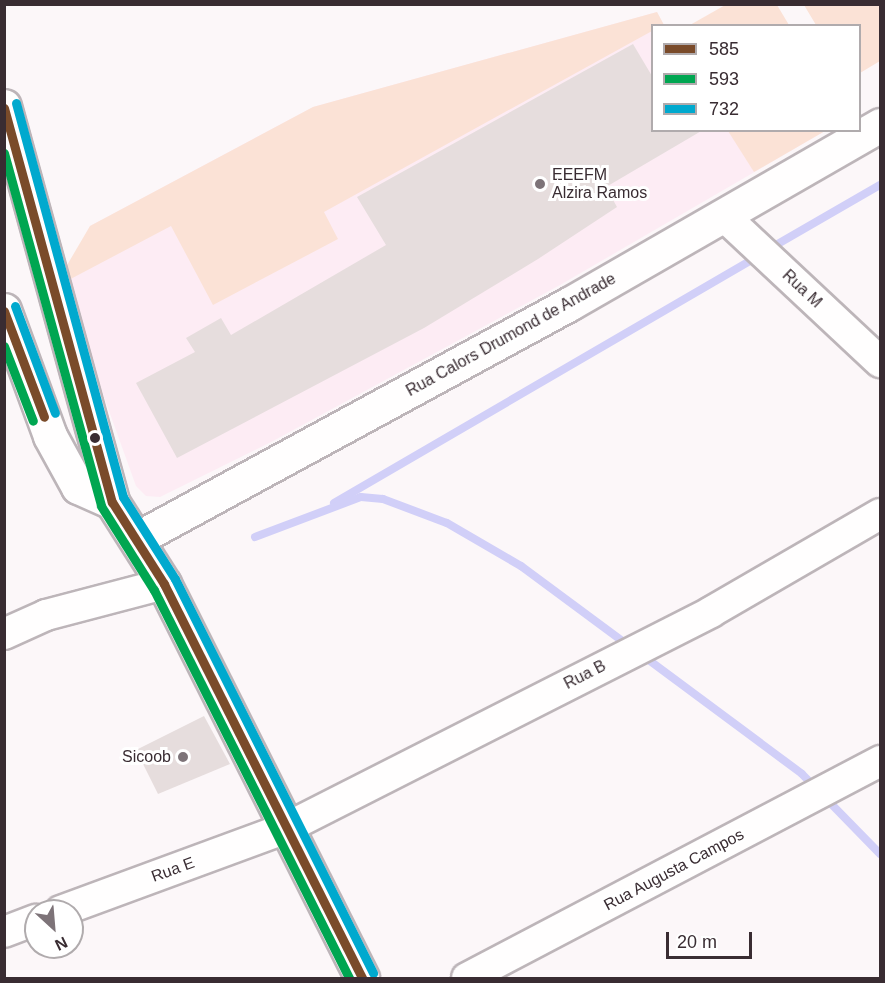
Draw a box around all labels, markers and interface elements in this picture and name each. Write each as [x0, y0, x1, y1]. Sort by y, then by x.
legend [651, 24, 861, 132]
text: 585 [709, 39, 739, 59]
text: 593 [709, 69, 739, 89]
text: 732 [709, 99, 739, 119]
place label: EEEFM Alzira Ramos [552, 165, 647, 203]
marker: EEEFM Alzira Ramos [533, 177, 547, 191]
street label: Rua M [778, 266, 826, 312]
street label: Rua Calors Drumond de Andrade [403, 269, 619, 401]
unlabelled marker [89, 432, 101, 444]
street label: Rua B [561, 656, 609, 694]
place label: Sicoob [122, 747, 171, 767]
marker: Sicoob [176, 750, 190, 764]
street label: Rua Augusta Campos [600, 825, 748, 915]
street label: Rua E [149, 853, 197, 887]
north arrow [24, 899, 84, 959]
scale bar [669, 920, 754, 958]
text: 20 m [677, 932, 717, 952]
text: N [52, 934, 70, 954]

